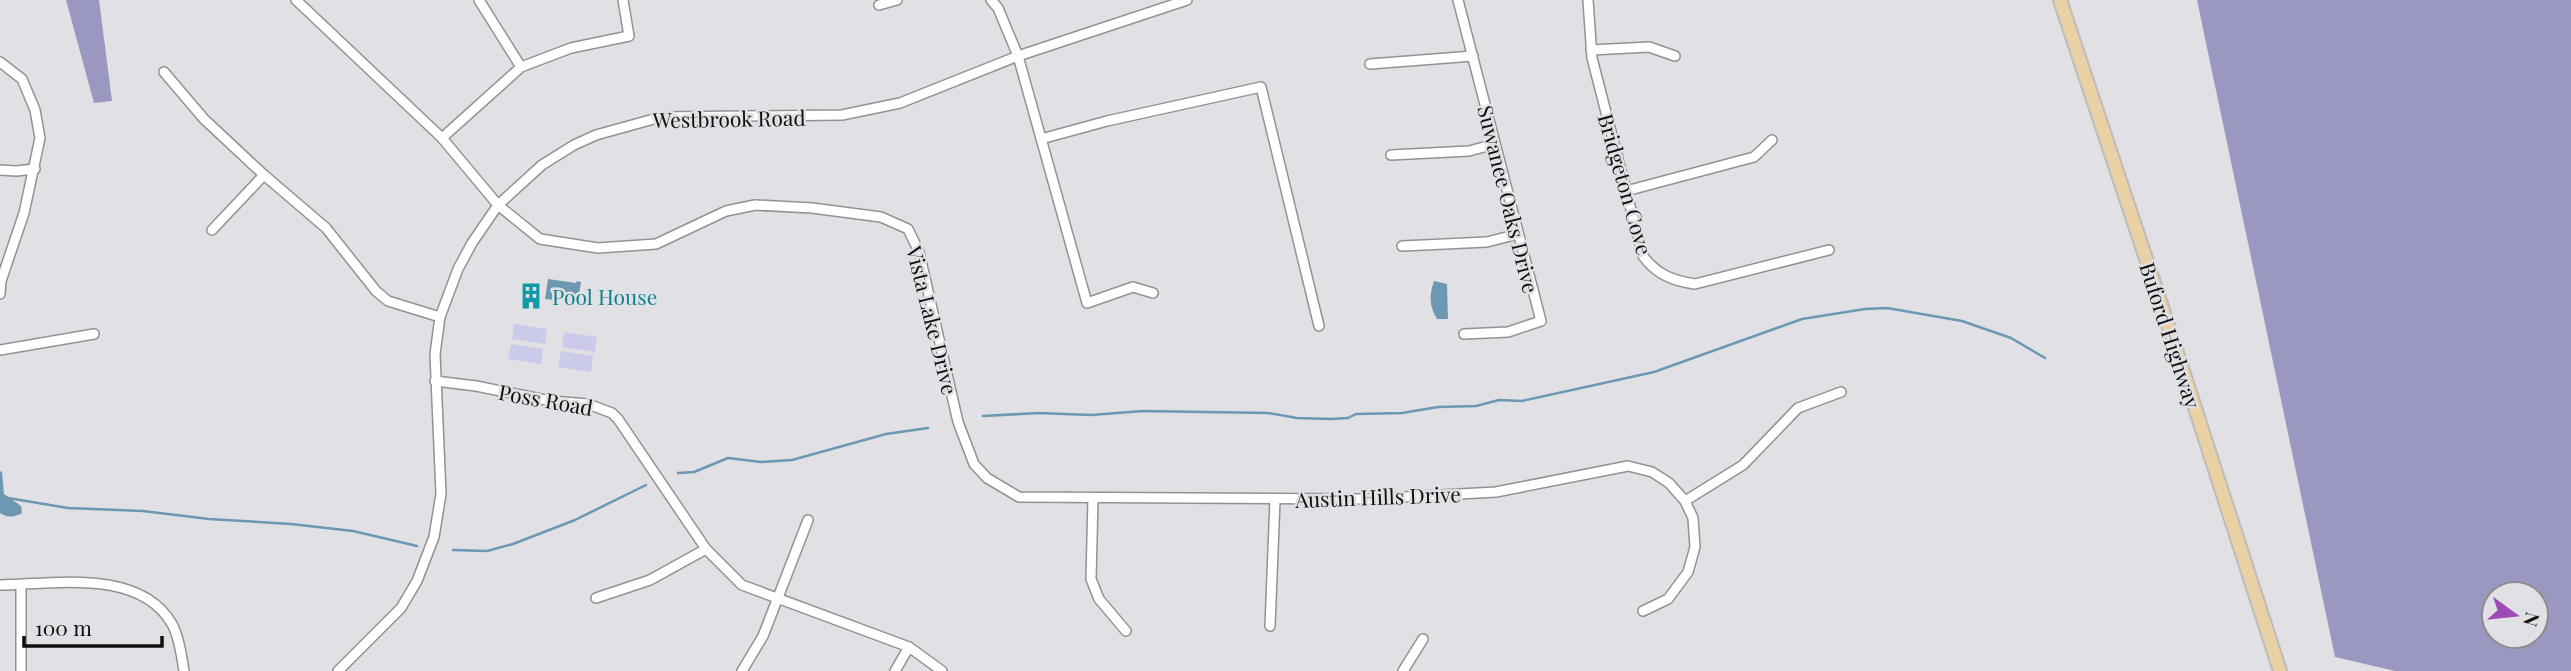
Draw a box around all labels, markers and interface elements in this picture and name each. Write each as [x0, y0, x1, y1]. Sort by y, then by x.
street label: Suwanee Oaks Drive [1472, 102, 1546, 296]
street label: Westbrook Road [651, 103, 806, 133]
street label: Bridgeton Cove [1593, 110, 1659, 258]
street label: Vista Lake Drive [901, 242, 965, 397]
street label: Buford Highway [2134, 258, 2208, 412]
building icon: Pool House [516, 281, 546, 311]
place label: Pool House [552, 282, 657, 310]
street label: Poss Road [497, 377, 595, 421]
street label: Austin Hills Drive [1294, 479, 1461, 513]
north arrow [2480, 580, 2550, 650]
scale bar [24, 604, 163, 648]
text: N [2518, 610, 2547, 630]
text: 100 m [35, 613, 92, 641]

